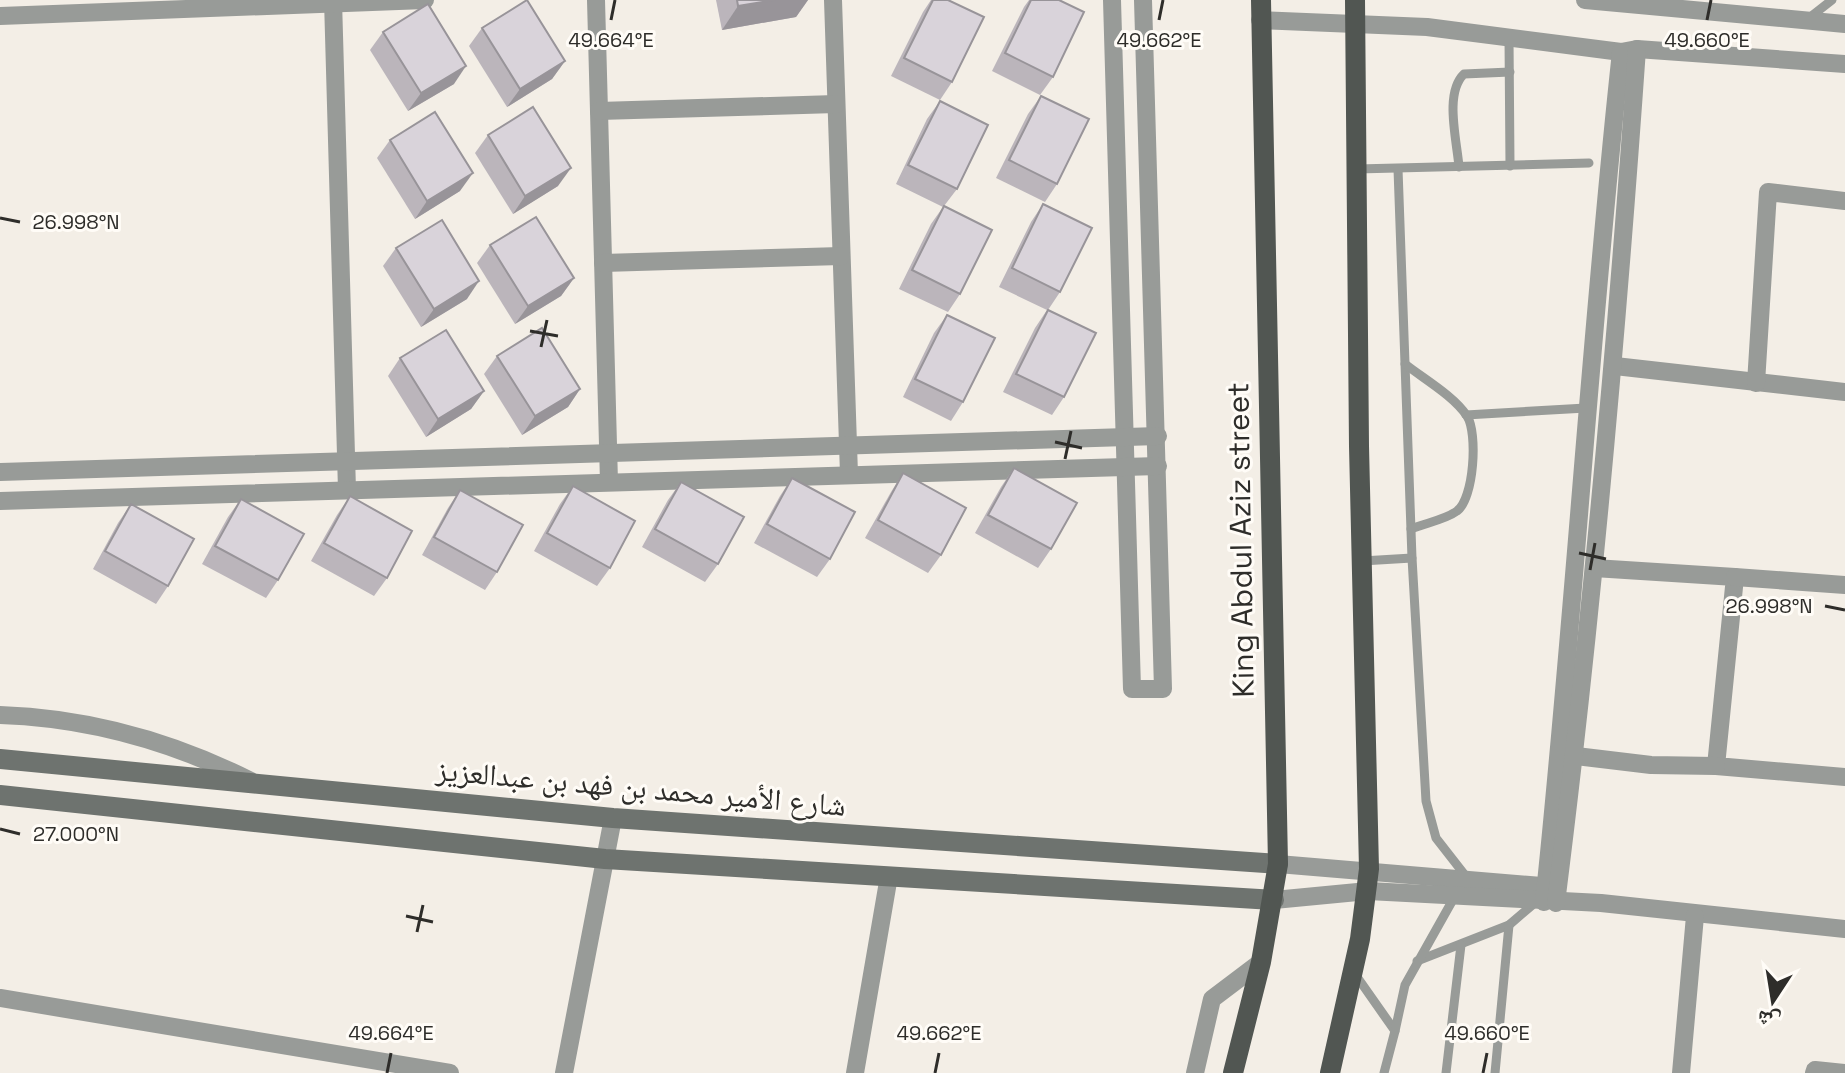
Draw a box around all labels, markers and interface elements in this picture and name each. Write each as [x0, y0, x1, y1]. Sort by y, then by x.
text: 49.664°E [568, 27, 654, 53]
text: 49.662°E [1117, 27, 1201, 53]
text: 49.660°E [1664, 27, 1750, 53]
text: 26.998°N [32, 209, 120, 235]
street label: King Abdul Aziz street [1218, 382, 1263, 698]
text: 26.998°N [1725, 593, 1813, 619]
street label: شارع الأمير محمد بن فهد بن عبدالعزيز [433, 750, 848, 825]
text: 27.000°N [33, 821, 119, 847]
north arrow [1733, 961, 1813, 1041]
text: ش [1755, 1004, 1783, 1037]
text: 49.664°E [348, 1020, 434, 1046]
text: 49.662°E [897, 1020, 981, 1046]
text: 49.660°E [1444, 1020, 1530, 1046]

